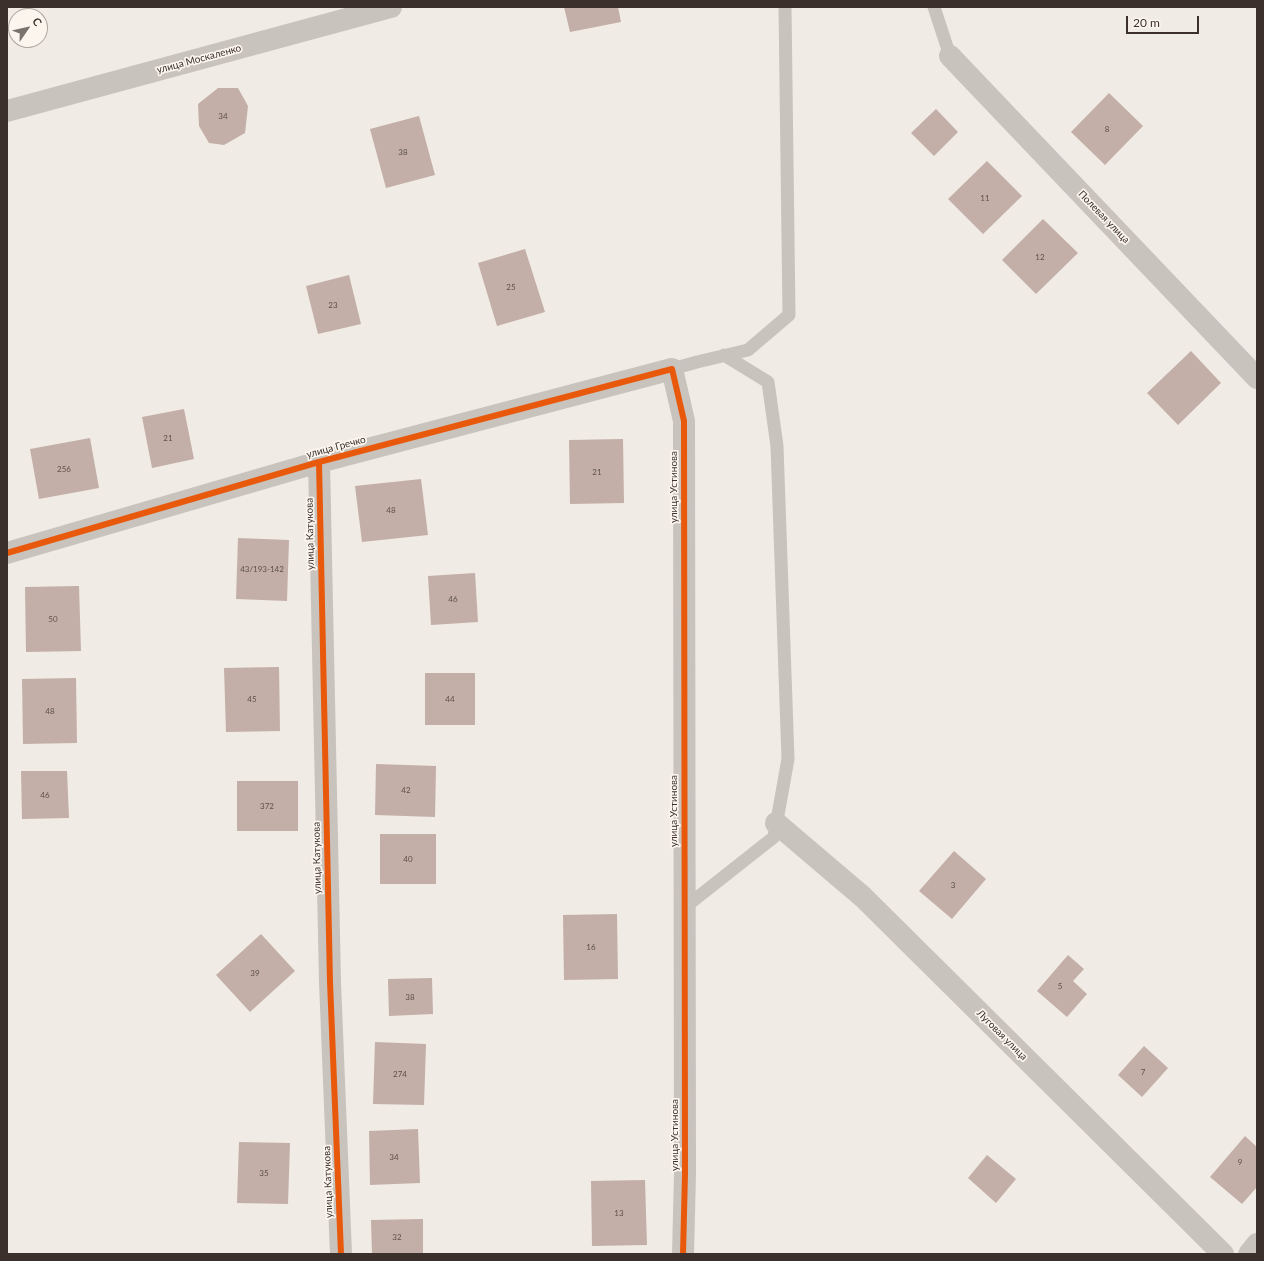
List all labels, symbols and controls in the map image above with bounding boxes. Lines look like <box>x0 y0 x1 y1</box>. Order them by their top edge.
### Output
north arrow <box>8 8 48 48</box>
scale bar <box>1128 8 1201 34</box>
text: С <box>30 15 45 28</box>
text: 20 m <box>1133 15 1160 30</box>
street label: улица Москаленко <box>155 42 243 76</box>
house number: 34 <box>218 111 228 121</box>
house number: 8 <box>1105 124 1109 134</box>
house number: 38 <box>398 147 408 157</box>
street label: Полевая улица <box>1076 188 1132 246</box>
house number: 11 <box>980 193 990 203</box>
house number: 12 <box>1035 252 1045 262</box>
house number: 25 <box>506 282 516 292</box>
house number: 23 <box>328 300 338 310</box>
house number: 21 <box>163 433 173 443</box>
street label: улица Гречко <box>305 433 367 461</box>
street label: улица Устинова <box>668 451 680 523</box>
house number: 256 <box>57 464 71 474</box>
house number: 21 <box>592 467 602 477</box>
street label: улица Катукова <box>303 498 317 570</box>
house number: 48 <box>386 505 396 515</box>
house number: 43/193-142 <box>240 564 284 574</box>
house number: 46 <box>448 594 458 604</box>
house number: 50 <box>48 614 58 624</box>
house number: 45 <box>247 694 257 704</box>
house number: 44 <box>445 694 455 704</box>
house number: 48 <box>45 706 55 716</box>
street label: улица Устинова <box>668 775 680 847</box>
house number: 42 <box>401 785 411 795</box>
house number: 46 <box>40 790 50 800</box>
house number: 372 <box>260 801 274 811</box>
street label: улица Катукова <box>310 822 324 894</box>
house number: 40 <box>403 854 413 864</box>
house number: 3 <box>951 880 955 890</box>
house number: 16 <box>586 942 596 952</box>
house number: 39 <box>250 968 260 978</box>
house number: 5 <box>1058 981 1062 991</box>
house number: 38 <box>405 992 415 1002</box>
street label: Луговая улица <box>974 1007 1030 1063</box>
house number: 7 <box>1141 1067 1145 1077</box>
house number: 274 <box>393 1069 407 1079</box>
street label: улица Устинова <box>669 1099 681 1171</box>
street label: улица Катукова <box>321 1146 335 1218</box>
house number: 34 <box>389 1152 399 1162</box>
house number: 9 <box>1238 1157 1242 1167</box>
house number: 35 <box>259 1168 269 1178</box>
house number: 13 <box>614 1208 624 1218</box>
house number: 32 <box>392 1232 402 1242</box>

